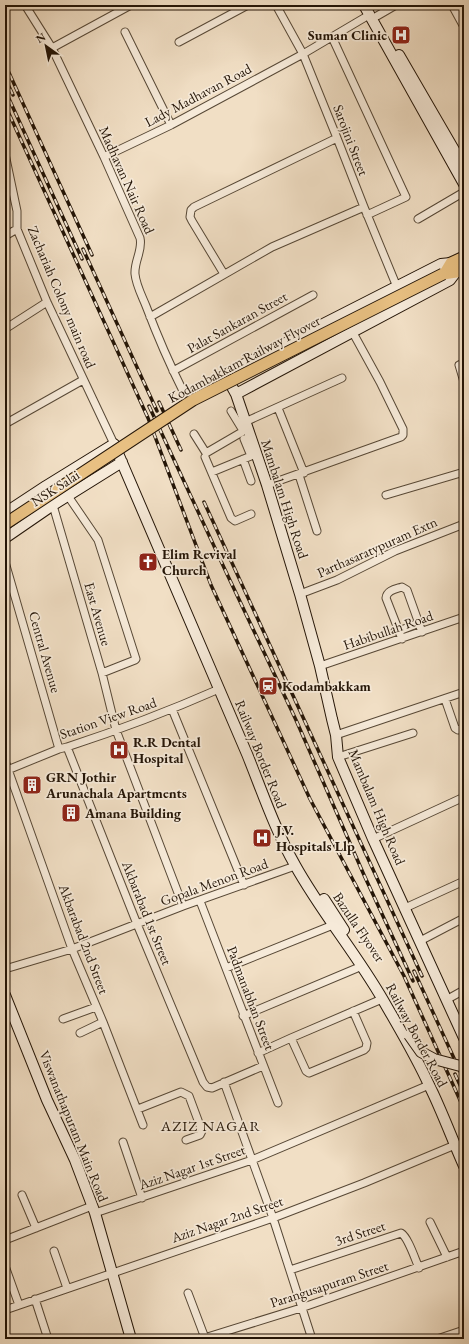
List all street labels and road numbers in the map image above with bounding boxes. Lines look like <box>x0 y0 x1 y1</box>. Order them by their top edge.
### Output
street label: Lady Madhavan Road <box>142 59 255 131</box>
street label: Sarojini Street <box>329 102 373 179</box>
street label: Madhavan Nair Road <box>95 123 159 238</box>
street label: Zachariah Colony main road <box>24 223 101 372</box>
street label: Palat Sankaran Street <box>184 287 291 357</box>
street label: Kodambakkam Railway Flyover <box>165 311 324 407</box>
street label: Mambalam High Road <box>257 437 313 562</box>
street label: NSK Salai <box>27 465 83 510</box>
street label: Parthasaratypuram Extn <box>314 512 440 582</box>
street label: East Avenue <box>80 580 116 648</box>
street label: Habibullah Road <box>341 606 436 654</box>
street label: Central Avenue <box>25 609 65 695</box>
street label: Station View Road <box>57 693 160 743</box>
street label: Railway Border Road <box>231 697 291 812</box>
street label: Mambalam High Road <box>344 746 410 868</box>
street label: Gopala Menon Road <box>158 854 271 910</box>
street label: Akbarabad 1st Street <box>118 857 176 968</box>
street label: Akbarabad 2nd Street <box>54 881 113 997</box>
street label: Bazulla Flyover <box>329 889 389 966</box>
street label: Padmanabhan Street <box>223 943 279 1053</box>
street label: Railway Border Road <box>382 980 452 1091</box>
street label: Viswanathapuram Main Road <box>35 1048 113 1205</box>
street label: Aziz Nagar 1st Street <box>136 1140 248 1194</box>
street label: Aziz Nagar 2nd Street <box>168 1191 286 1247</box>
street label: 3rd Street <box>332 1216 388 1250</box>
street label: Parangusapuram Street <box>268 1256 391 1312</box>

